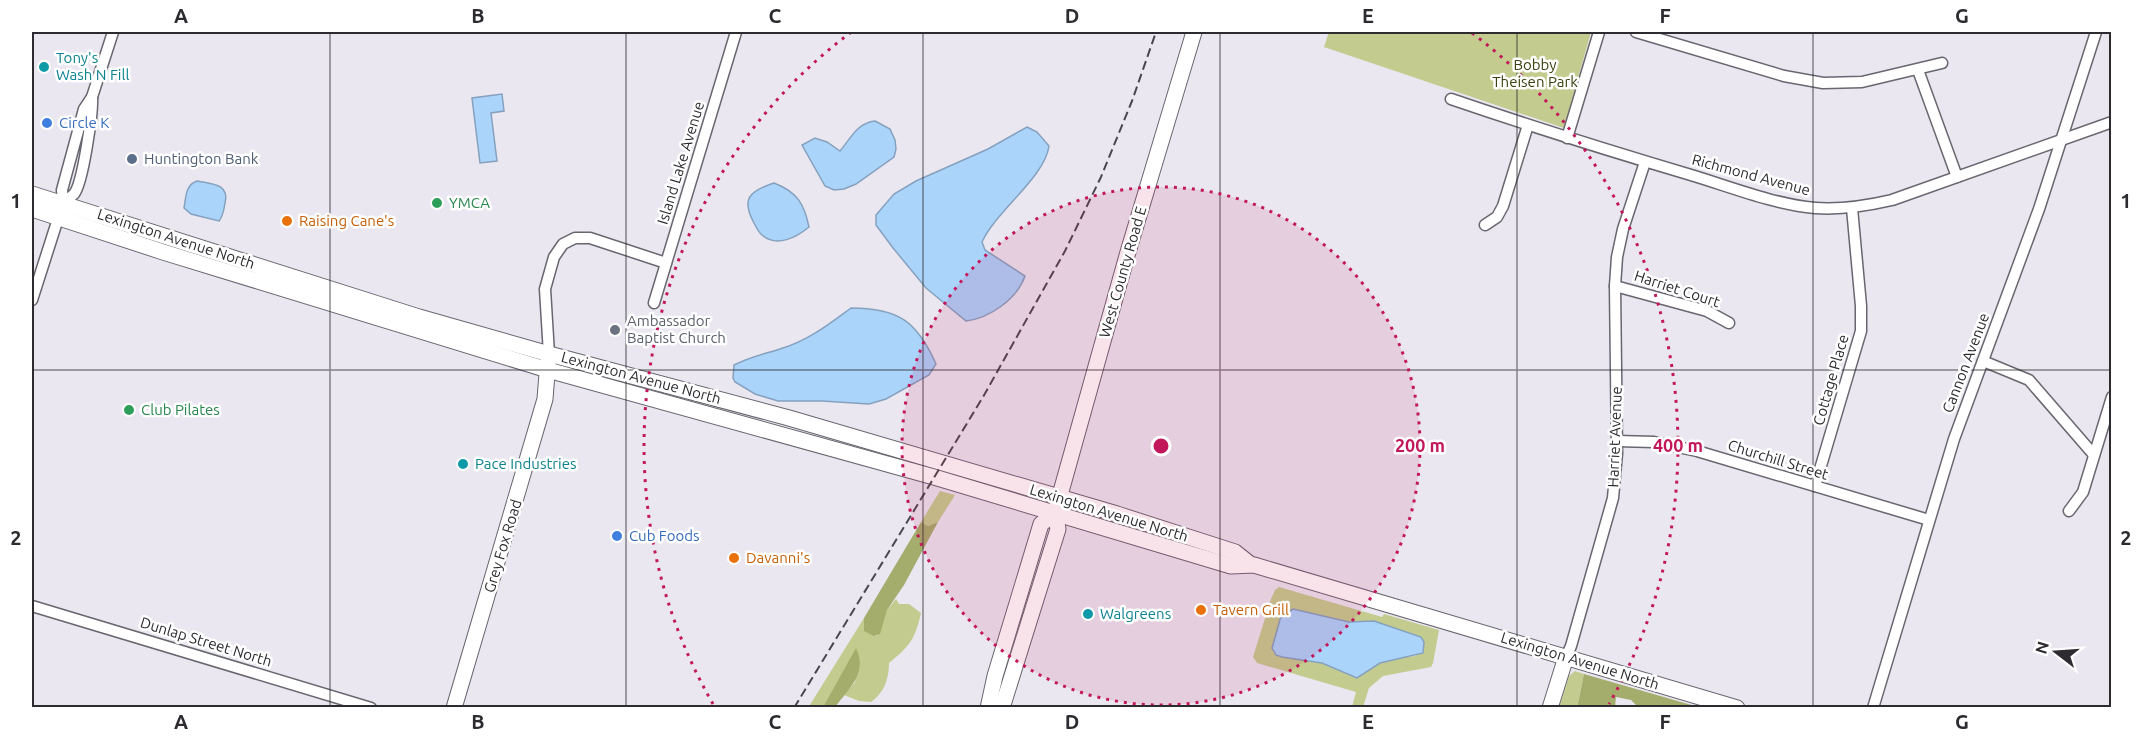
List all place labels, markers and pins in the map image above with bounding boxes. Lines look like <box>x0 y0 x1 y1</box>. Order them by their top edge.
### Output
place label: Tony's Wash N Fill <box>56 49 129 83</box>
marker: Tony's Wash N Fill <box>37 60 51 74</box>
place label: Circle K <box>59 114 109 131</box>
marker: Circle K <box>40 116 54 130</box>
place label: Huntington Bank <box>144 150 259 167</box>
marker: Huntington Bank <box>125 152 139 166</box>
place label: YMCA <box>449 194 490 211</box>
marker: YMCA <box>430 196 444 210</box>
place label: Raising Cane's <box>299 212 394 229</box>
marker: Raising Cane's <box>280 214 294 228</box>
place label: Ambassador Baptist Church <box>627 312 726 346</box>
marker: Ambassador Baptist Church <box>608 323 622 337</box>
place label: Club Pilates <box>141 401 220 418</box>
marker: Club Pilates <box>122 403 136 417</box>
centre of rings <box>1151 436 1171 456</box>
place label: Pace Industries <box>475 455 576 472</box>
marker: Pace Industries <box>456 457 470 471</box>
place label: Cub Foods <box>629 527 700 544</box>
marker: Cub Foods <box>610 529 624 543</box>
place label: Davanni's <box>746 549 810 566</box>
marker: Davanni's <box>727 551 741 565</box>
place label: Tavern Grill <box>1213 601 1289 618</box>
marker: Tavern Grill <box>1194 603 1208 617</box>
place label: Walgreens <box>1100 605 1171 622</box>
marker: Walgreens <box>1081 607 1095 621</box>

